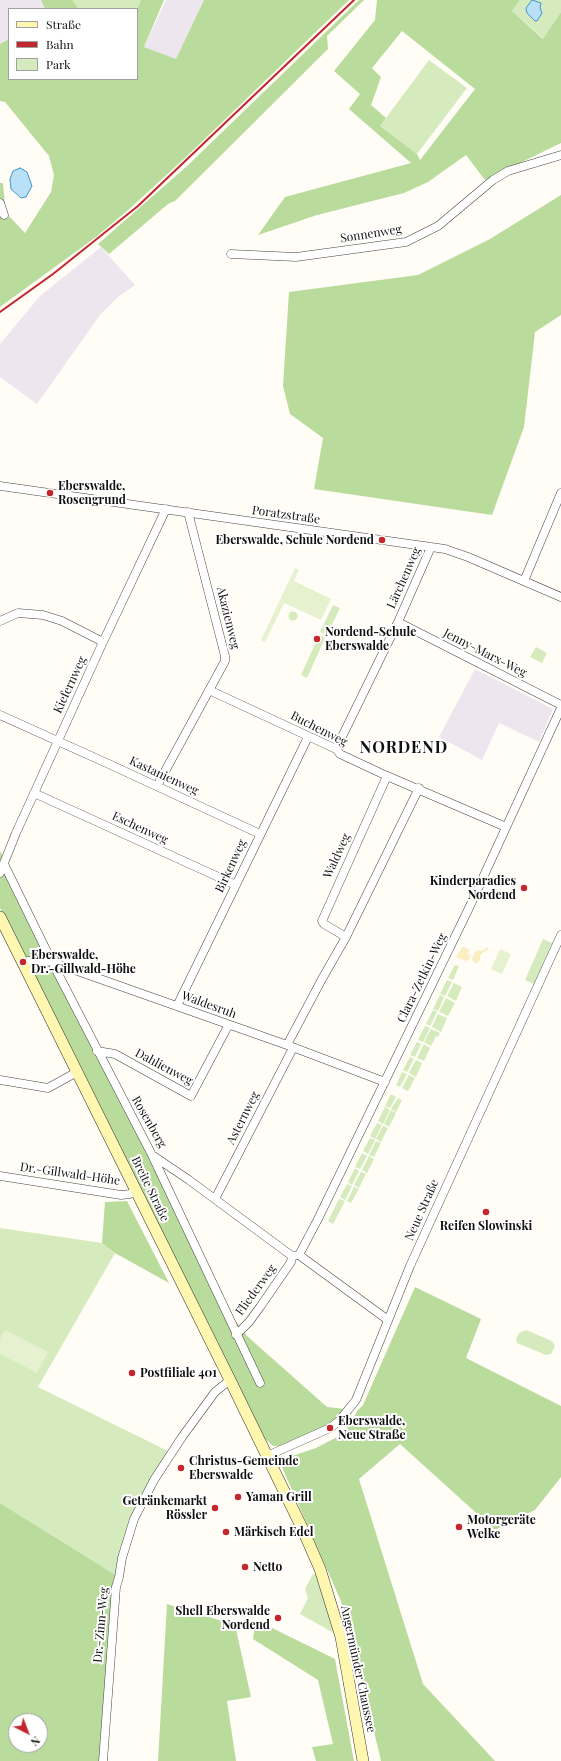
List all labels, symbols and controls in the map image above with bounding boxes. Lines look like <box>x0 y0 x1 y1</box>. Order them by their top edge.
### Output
legend <box>8 8 138 80</box>
text: Straße <box>46 16 81 32</box>
text: Bahn <box>46 36 74 52</box>
text: Park <box>46 56 71 72</box>
street label: Sonnenweg <box>339 222 403 246</box>
place label: Eberswalde, Rosengrund <box>58 479 126 507</box>
marker: Eberswalde, Rosengrund <box>45 488 55 498</box>
street label: Poratzstraße <box>251 503 321 527</box>
place label: Eberswalde, Schule Nordend <box>216 533 374 547</box>
marker: Eberswalde, Schule Nordend <box>377 535 387 545</box>
street label: Lärchenweg <box>384 545 424 611</box>
street label: Akazienweg <box>213 585 243 651</box>
place label: Nordend-Schule Eberswalde <box>325 625 416 653</box>
street label: Jenny-Marx-Weg <box>441 626 529 680</box>
marker: Nordend-Schule Eberswalde <box>312 634 322 644</box>
street label: Kiefernweg <box>51 654 89 716</box>
street label: Buchenweg <box>288 709 350 749</box>
district label: NORDEND <box>360 738 448 758</box>
street label: Kastanienweg <box>127 754 201 798</box>
street label: Eschenweg <box>110 809 170 847</box>
street label: Waldweg <box>320 831 354 881</box>
street label: Birkenweg <box>212 837 250 895</box>
place label: Kinderparadies Nordend <box>430 874 516 902</box>
marker: Kinderparadies Nordend <box>519 883 529 893</box>
street label: Clara-Zetkin-Weg <box>394 931 450 1025</box>
place label: Eberswalde, Dr.-Gillwald-Höhe <box>31 948 136 976</box>
marker: Eberswalde, Dr.-Gillwald-Höhe <box>18 957 28 967</box>
street label: Waldesruh <box>180 988 238 1022</box>
street label: Dahlienweg <box>133 1046 195 1088</box>
street label: Asternweg <box>224 1089 262 1147</box>
street label: Rosenberg <box>128 1094 170 1150</box>
street label: Breite Straße <box>128 1154 172 1224</box>
street label: Dr.-Gillwald-Höhe <box>19 1160 121 1188</box>
street label: Neue Straße <box>402 1177 442 1243</box>
marker: Reifen Slowinski <box>481 1207 491 1217</box>
place label: Reifen Slowinski <box>440 1219 532 1233</box>
street label: Fliederweg <box>233 1262 279 1318</box>
place label: Postfiliale 401 <box>140 1366 217 1380</box>
marker: Postfiliale 401 <box>127 1368 137 1378</box>
place label: Eberswalde, Neue Straße <box>338 1414 406 1442</box>
marker: Eberswalde, Neue Straße <box>325 1423 335 1433</box>
place label: Christus-Gemeinde Eberswalde <box>189 1454 299 1482</box>
marker: Christus-Gemeinde Eberswalde <box>176 1463 186 1473</box>
place label: Yaman Grill <box>246 1490 312 1504</box>
marker: Yaman Grill <box>233 1492 243 1502</box>
place label: Getränkemarkt Rössler <box>122 1494 207 1522</box>
marker: Getränkemarkt Rössler <box>210 1503 220 1513</box>
place label: Motorgeräte Welke <box>467 1513 536 1541</box>
marker: Motorgeräte Welke <box>454 1522 464 1532</box>
place label: Märkisch Edel <box>234 1525 313 1539</box>
marker: Märkisch Edel <box>221 1527 231 1537</box>
place label: Netto <box>253 1560 282 1574</box>
marker: Netto <box>240 1562 250 1572</box>
street label: Dr.-Zinn-Weg <box>91 1587 111 1663</box>
place label: Shell Eberswalde Nordend <box>175 1604 270 1632</box>
street label: Angermünder Chaussee <box>337 1604 379 1734</box>
marker: Shell Eberswalde Nordend <box>273 1613 283 1623</box>
north arrow <box>8 1713 48 1753</box>
text: N <box>28 1733 44 1750</box>

